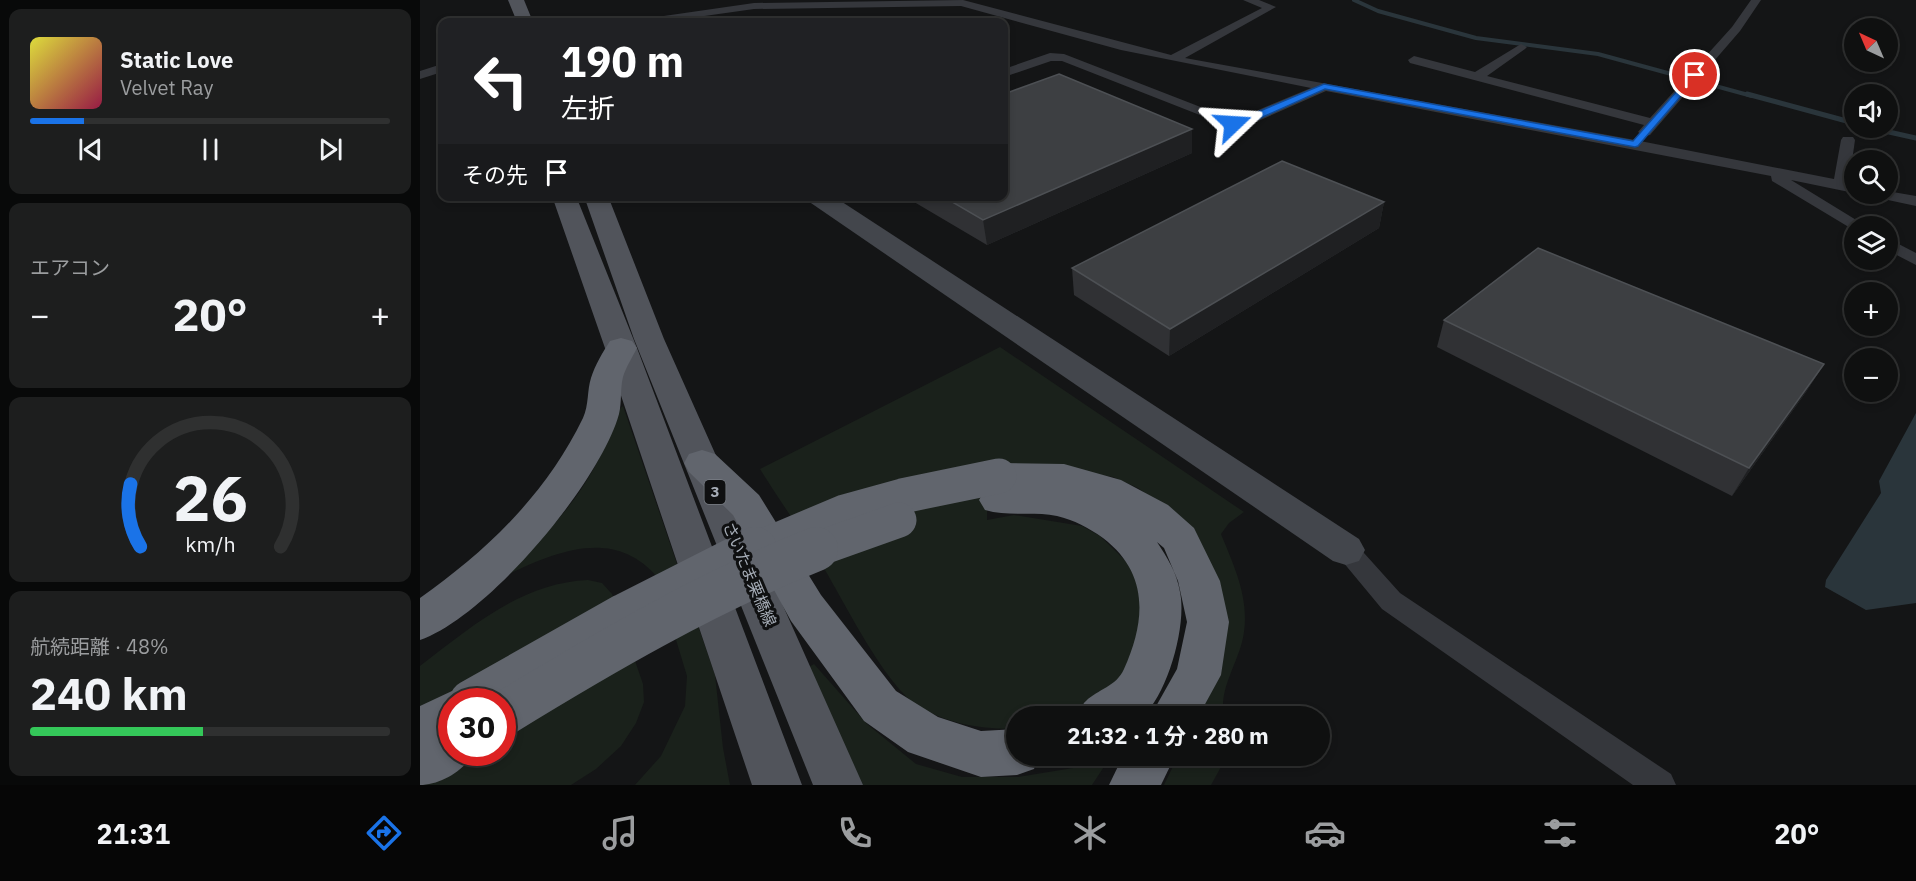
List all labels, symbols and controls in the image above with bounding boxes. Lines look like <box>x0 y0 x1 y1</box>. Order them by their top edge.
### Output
north arrow <box>1844 18 1898 72</box>
map controls <box>1844 18 1898 402</box>
text: 190 m <box>561 34 684 89</box>
icon: left <box>462 42 540 120</box>
text: Static Love <box>120 45 233 74</box>
pin <box>1669 49 1720 100</box>
icon: arrive <box>1678 58 1711 91</box>
text: Velvet Ray <box>120 74 213 101</box>
button: sound <box>1844 84 1898 138</box>
text: 左折 <box>561 90 615 125</box>
position arrow <box>1201 92 1265 156</box>
icon: previous <box>74 133 107 166</box>
icon: pause <box>194 133 227 166</box>
icon: next <box>314 133 347 166</box>
button: search <box>1844 150 1898 204</box>
icon: arrive <box>540 156 573 189</box>
text: その先 <box>462 160 528 189</box>
button: layers <box>1844 216 1898 270</box>
text: エアコン <box>30 254 110 281</box>
button: + <box>1844 282 1898 336</box>
text: 20° <box>172 285 248 343</box>
text: − <box>30 293 50 336</box>
text: + <box>370 293 390 336</box>
button: − <box>1844 348 1898 402</box>
text: 26 <box>173 457 247 538</box>
road number: 3 <box>704 480 726 504</box>
street label: さいたま栗橋線 <box>719 519 781 629</box>
text: km/h <box>185 530 235 558</box>
text: 航続距離 · 48% <box>30 633 169 660</box>
text: 240 km <box>30 664 188 722</box>
speed limit sign: 30 <box>438 688 516 766</box>
text: 21:32 · 1 分 · 280 m <box>1067 721 1269 750</box>
icon: directions <box>363 812 405 854</box>
icon: music <box>599 812 641 854</box>
icon: phone <box>834 812 876 854</box>
icon: climate <box>1069 812 1111 854</box>
icon: car <box>1304 812 1346 854</box>
icon: filters <box>1539 812 1581 854</box>
text: 21:31 <box>97 816 170 851</box>
text: 20° <box>1774 816 1819 851</box>

